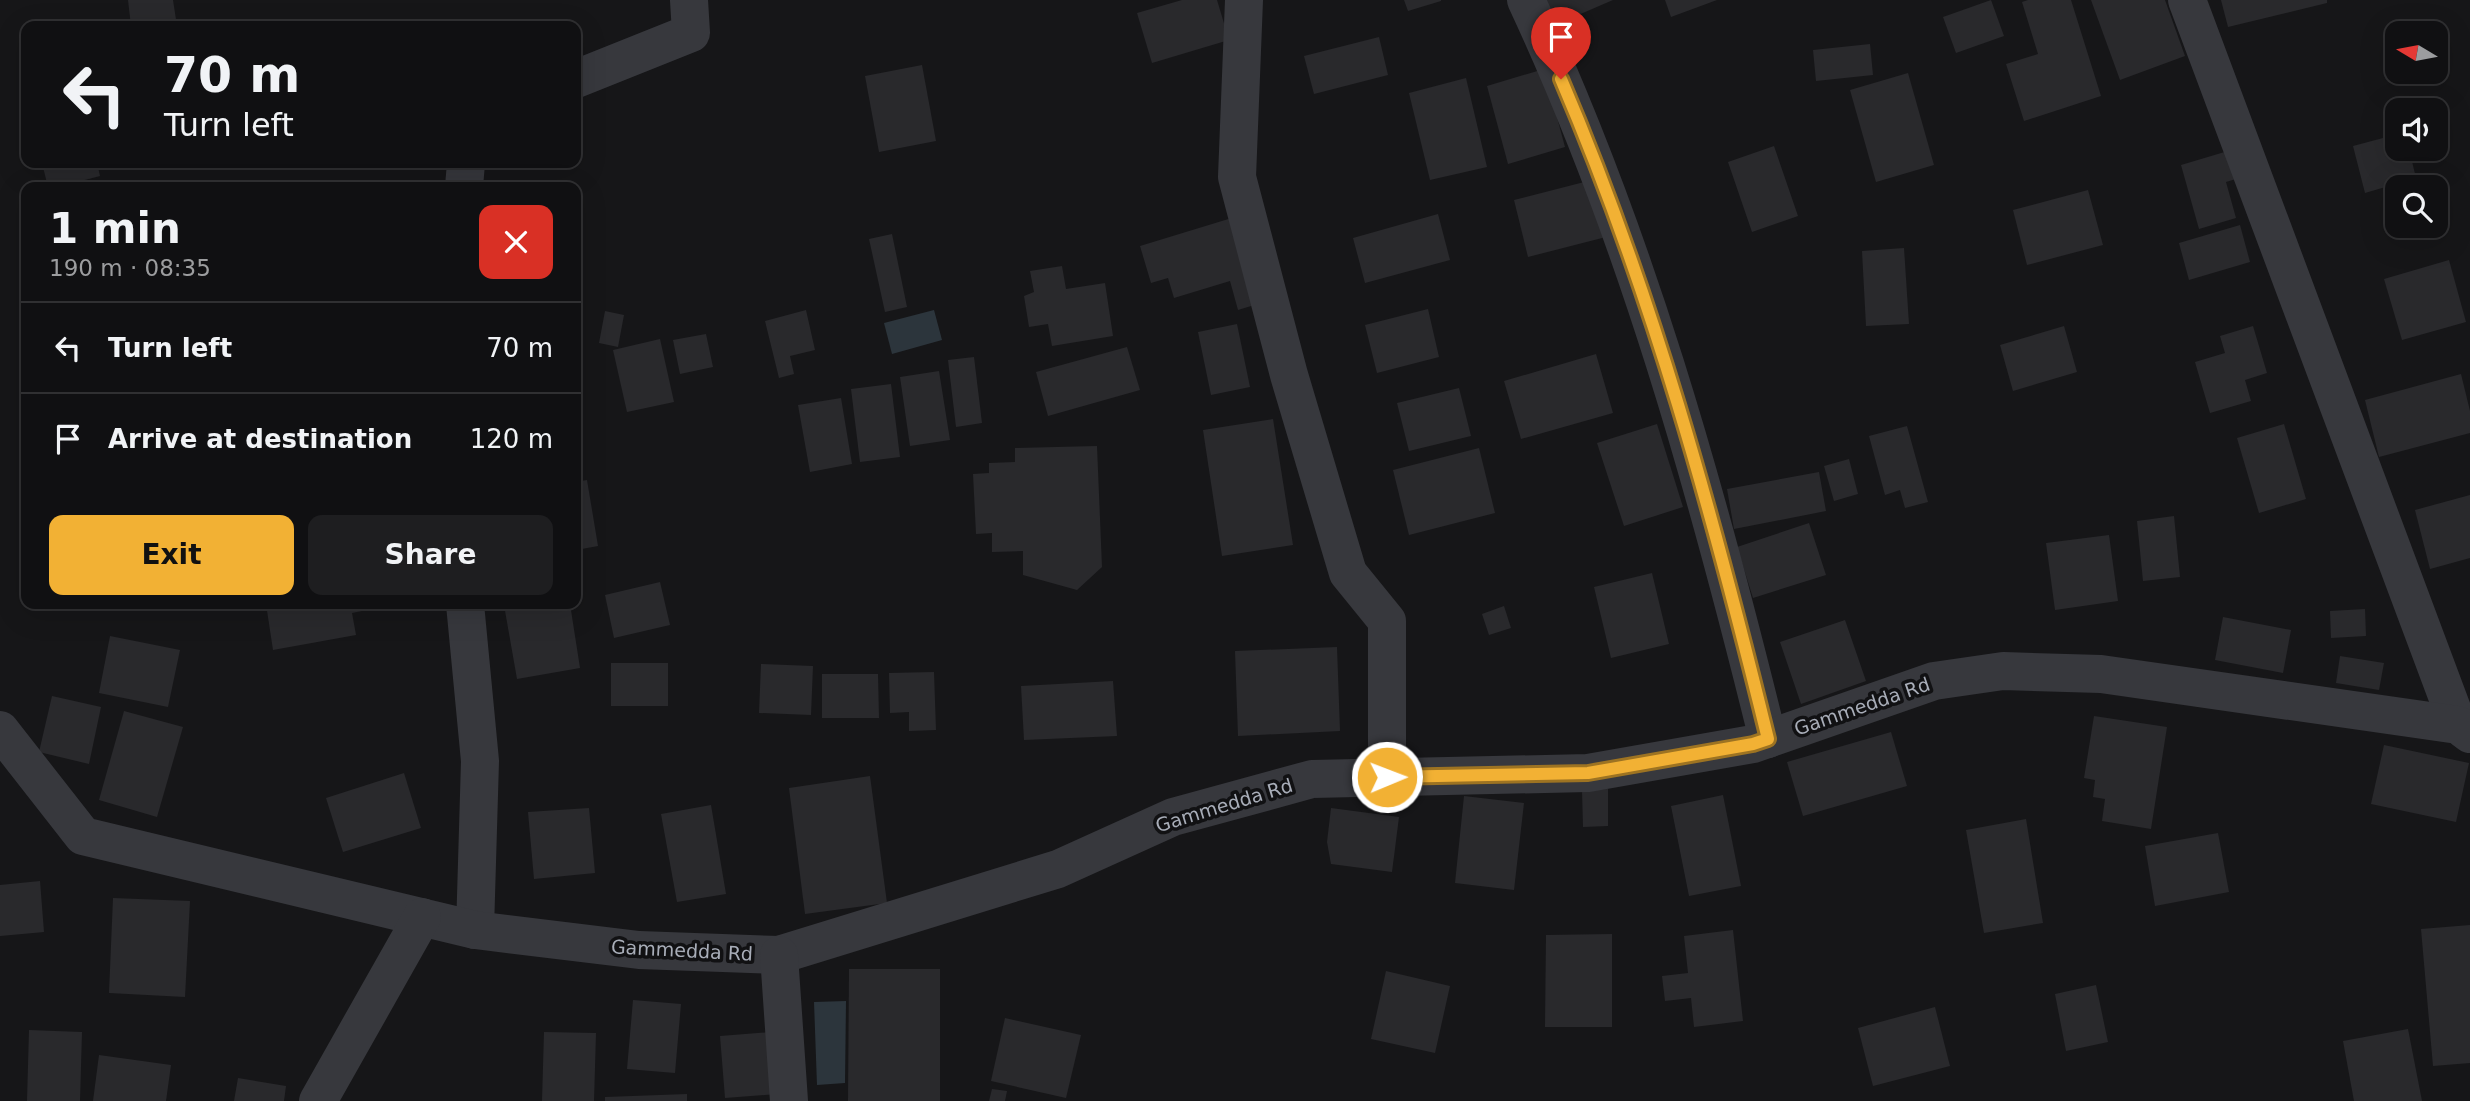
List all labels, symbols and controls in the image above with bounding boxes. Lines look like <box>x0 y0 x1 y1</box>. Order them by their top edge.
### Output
pin <box>1531 7 1591 79</box>
icon: arrive <box>1542 18 1580 56</box>
north arrow <box>2385 21 2448 84</box>
map controls <box>2385 21 2448 238</box>
text: 70 m <box>164 47 300 104</box>
icon: left <box>49 49 140 140</box>
button: sound <box>2385 98 2448 161</box>
text: Turn left <box>164 106 294 144</box>
button: search <box>2385 175 2448 238</box>
text: 1 min <box>49 204 181 253</box>
button: close <box>479 205 553 279</box>
text: 190 m · 08:35 <box>49 255 211 281</box>
icon: left <box>49 329 87 367</box>
text: Turn left <box>108 333 232 363</box>
text: 70 m <box>486 333 553 363</box>
icon: arrive <box>49 420 87 458</box>
text: Arrive at destination <box>108 424 412 454</box>
text: 120 m <box>470 424 553 454</box>
button: Exit <box>49 515 294 595</box>
button: Share <box>308 515 553 595</box>
street label: Gammedda Rd <box>1791 672 1933 740</box>
position arrow <box>1350 740 1424 814</box>
street label: Gammedda Rd <box>1153 774 1295 836</box>
street label: Gammedda Rd <box>610 935 754 965</box>

